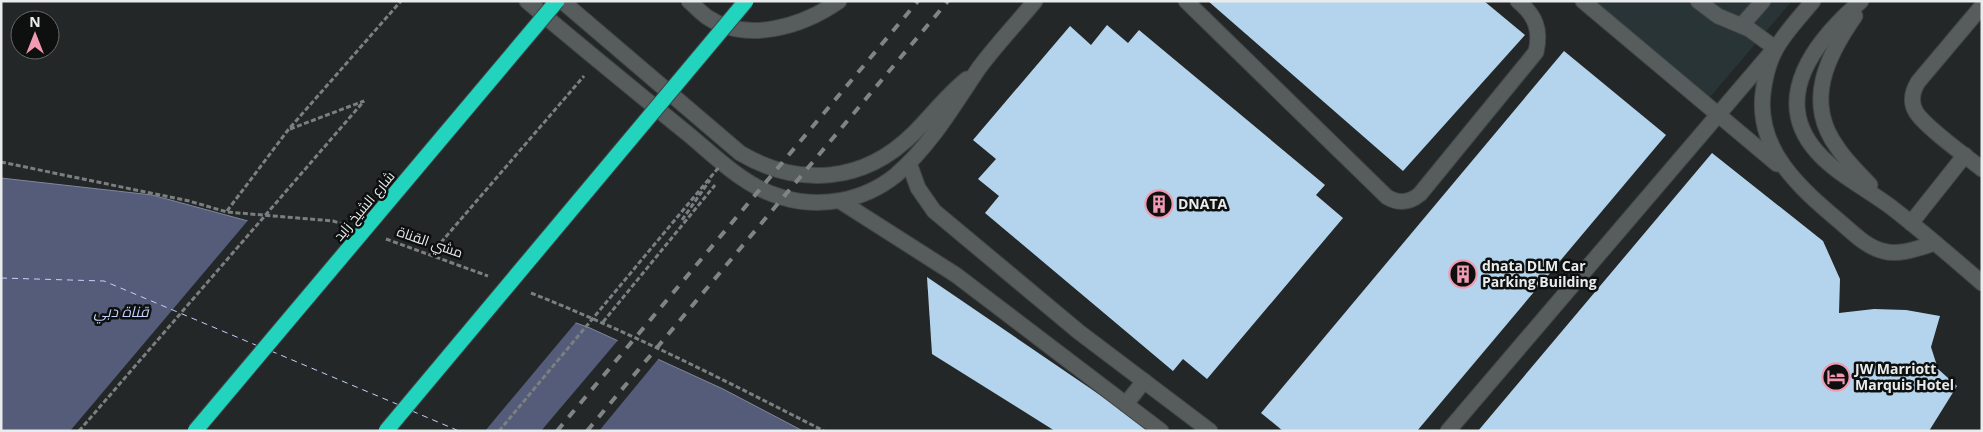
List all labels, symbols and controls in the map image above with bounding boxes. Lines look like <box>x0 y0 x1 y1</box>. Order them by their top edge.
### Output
north arrow <box>10 10 60 60</box>
text: N <box>29 12 41 31</box>
street label: شارع الشيخ زايد <box>329 167 398 245</box>
building icon: DNATA <box>1144 189 1174 219</box>
place label: DNATA <box>1178 194 1228 213</box>
street label: مشي القناة <box>394 221 466 264</box>
place label: dnata DLM Car Parking Building <box>1482 256 1597 291</box>
building icon: dnata DLM Car Parking Building <box>1448 259 1478 289</box>
water label: قناة دبي <box>93 301 149 324</box>
place label: JW Marriott Marquis Hotel <box>1853 359 1954 394</box>
hotel icon: JW Marriott Marquis Hotel <box>1821 362 1851 392</box>

